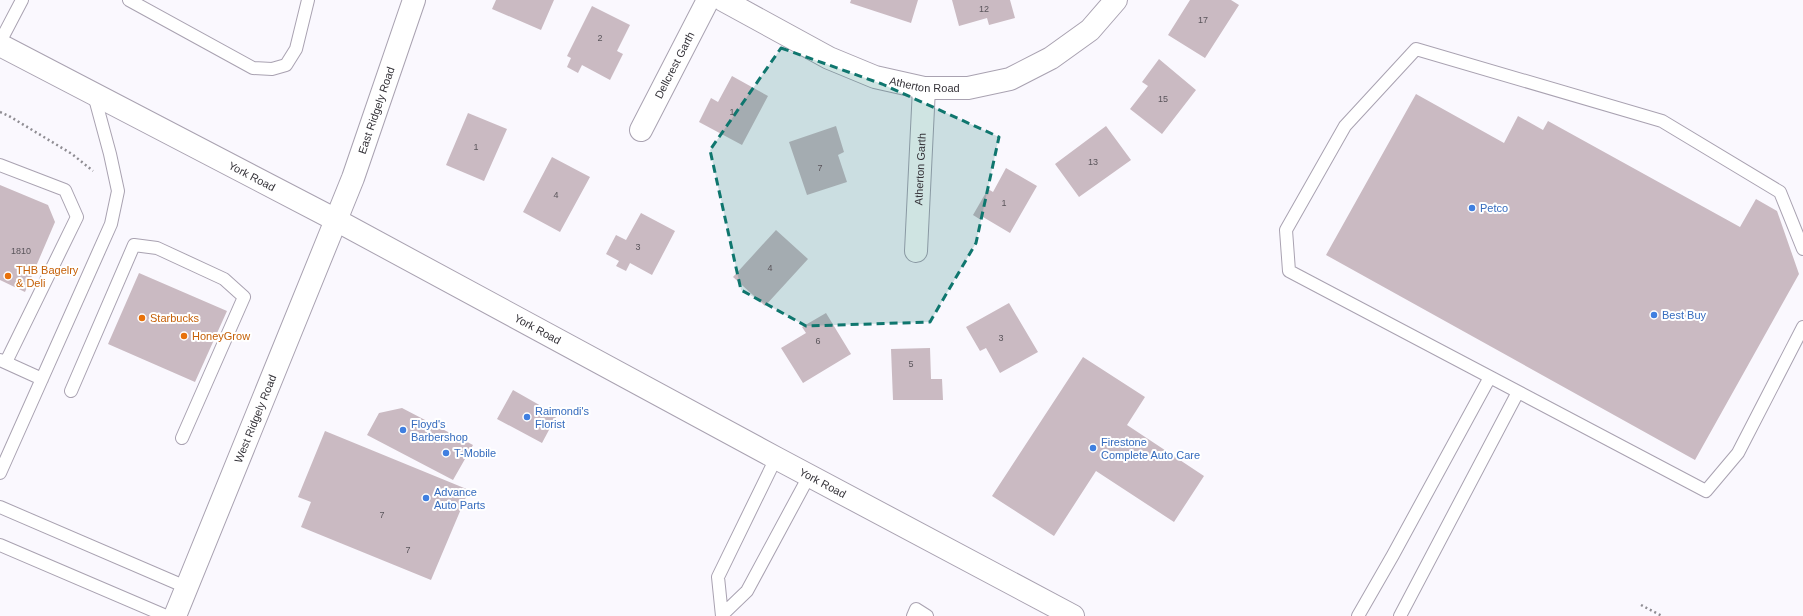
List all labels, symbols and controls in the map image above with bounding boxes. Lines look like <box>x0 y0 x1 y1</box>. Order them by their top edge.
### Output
house number: 12 <box>979 4 989 14</box>
house number: 17 <box>1198 15 1208 25</box>
street label: Dellcrest Garth <box>652 30 697 101</box>
house number: 2 <box>597 33 603 43</box>
street label: East Ridgely Road <box>356 65 397 155</box>
street label: Atherton Road <box>888 74 960 94</box>
house number: 15 <box>1158 94 1168 104</box>
house number: 1 <box>729 107 735 117</box>
street label: Atherton Garth <box>912 133 928 205</box>
house number: 1 <box>473 142 479 152</box>
house number: 13 <box>1088 157 1098 167</box>
street label: York Road <box>226 159 277 193</box>
house number: 7 <box>817 163 823 173</box>
house number: 4 <box>553 190 559 200</box>
house number: 1 <box>1001 198 1007 208</box>
place label: Petco <box>1480 202 1508 214</box>
marker: Petco <box>1467 203 1477 213</box>
house number: 3 <box>635 242 641 252</box>
house number: 1810 <box>11 246 31 256</box>
house number: 4 <box>767 263 773 273</box>
place label: THB Bagelry & Deli <box>16 264 79 289</box>
marker: THB Bagelry & Deli <box>3 271 13 281</box>
place label: Best Buy <box>1662 309 1707 321</box>
marker: Best Buy <box>1649 310 1659 320</box>
place label: Starbucks <box>150 312 199 324</box>
street label: York Road <box>512 312 563 346</box>
marker: Starbucks <box>137 313 147 323</box>
place label: HoneyGrow <box>192 330 250 342</box>
marker: HoneyGrow <box>179 331 189 341</box>
house number: 3 <box>998 333 1004 343</box>
house number: 6 <box>815 336 821 346</box>
house number: 5 <box>908 359 914 369</box>
street label: West Ridgely Road <box>232 373 278 465</box>
place label: Raimondi's Florist <box>535 405 590 430</box>
marker: Raimondi's Florist <box>522 412 532 422</box>
place label: Floyd's Barbershop <box>411 418 468 443</box>
marker: Floyd's Barbershop <box>398 425 408 435</box>
place label: Firestone Complete Auto Care <box>1101 436 1200 461</box>
marker: Firestone Complete Auto Care <box>1088 443 1098 453</box>
place label: T-Mobile <box>454 447 496 459</box>
marker: T-Mobile <box>441 448 451 458</box>
street label: York Road <box>797 466 848 500</box>
place label: Advance Auto Parts <box>434 486 486 511</box>
marker: Advance Auto Parts <box>421 493 431 503</box>
house number: 7 <box>379 510 385 520</box>
house number: 7 <box>405 545 411 555</box>

